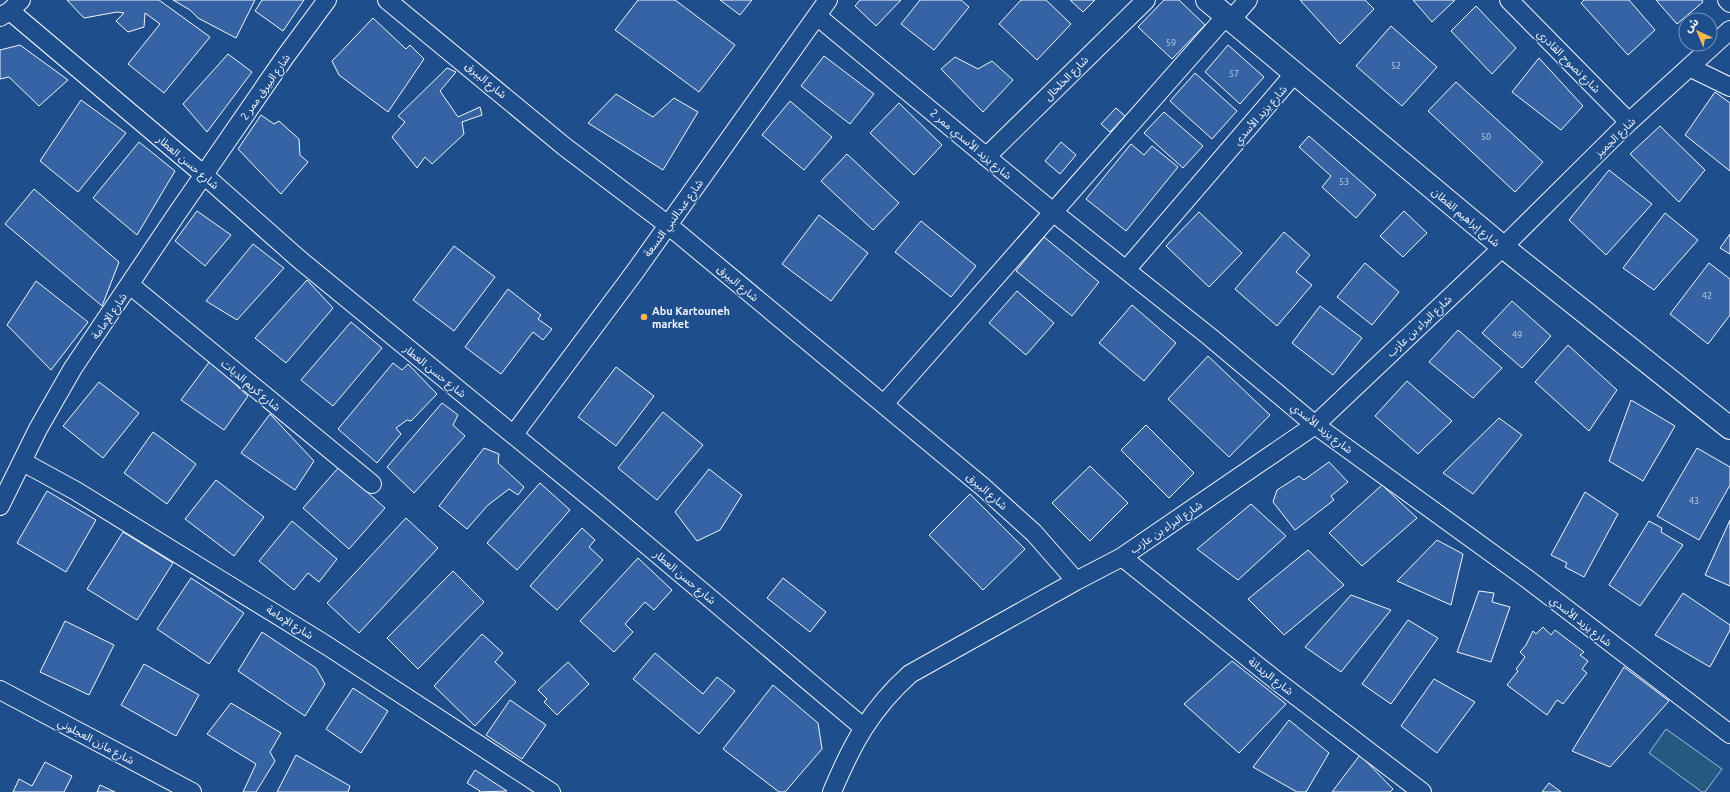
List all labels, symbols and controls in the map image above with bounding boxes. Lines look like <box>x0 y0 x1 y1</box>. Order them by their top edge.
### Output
north arrow <box>1678 12 1718 52</box>
text: ش <box>1681 15 1701 35</box>
street label: شارع نصوح القادري <box>1533 27 1603 98</box>
house number: 59 <box>1166 38 1176 48</box>
street label: شارع البيرق ممر 2 <box>238 51 294 123</box>
street label: شارع الخلخال <box>1041 53 1092 104</box>
street label: شارع البيرق <box>462 59 509 102</box>
house number: 52 <box>1391 61 1401 71</box>
house number: 57 <box>1229 69 1239 79</box>
street label: شارع يزيد الأسدي <box>1231 83 1292 149</box>
street label: شارع يزيد الأسدي ممر 2 <box>926 106 1014 185</box>
street label: شارع الجميز <box>1592 115 1639 161</box>
street label: شارع حسن العطار <box>153 132 221 193</box>
house number: 50 <box>1481 132 1491 142</box>
street label: شارع عبدالنبي التسعة <box>641 177 708 261</box>
house number: 53 <box>1339 177 1349 187</box>
street label: شارع إبراهيم القطان <box>1428 185 1503 251</box>
street label: شارع البيرق <box>714 262 761 305</box>
street label: شارع الإمامة <box>89 291 131 342</box>
house number: 42 <box>1702 291 1712 301</box>
street label: شارع البراء بن عازب <box>1384 293 1455 361</box>
place label: Abu Kartouneh market <box>652 305 730 330</box>
marker: Abu Kartouneh market <box>639 312 649 322</box>
house number: 49 <box>1512 330 1522 340</box>
street label: شارع حسن العطار <box>399 342 469 402</box>
street label: شارع كريم الديات <box>217 357 283 416</box>
street label: شارع يزيد الأسدي <box>1287 400 1355 459</box>
street label: شارع البيرق <box>963 470 1010 514</box>
house number: 43 <box>1689 496 1699 506</box>
street label: شارع البراء بن عازب <box>1128 498 1206 557</box>
street label: شارع حسن العطار <box>650 547 718 608</box>
street label: شارع يزيد الأسدي <box>1546 593 1614 652</box>
street label: شارع الإمامة <box>263 603 316 643</box>
street label: شارع الريدانة <box>1245 655 1296 699</box>
street label: شارع مازن العجلوني <box>54 716 137 770</box>

